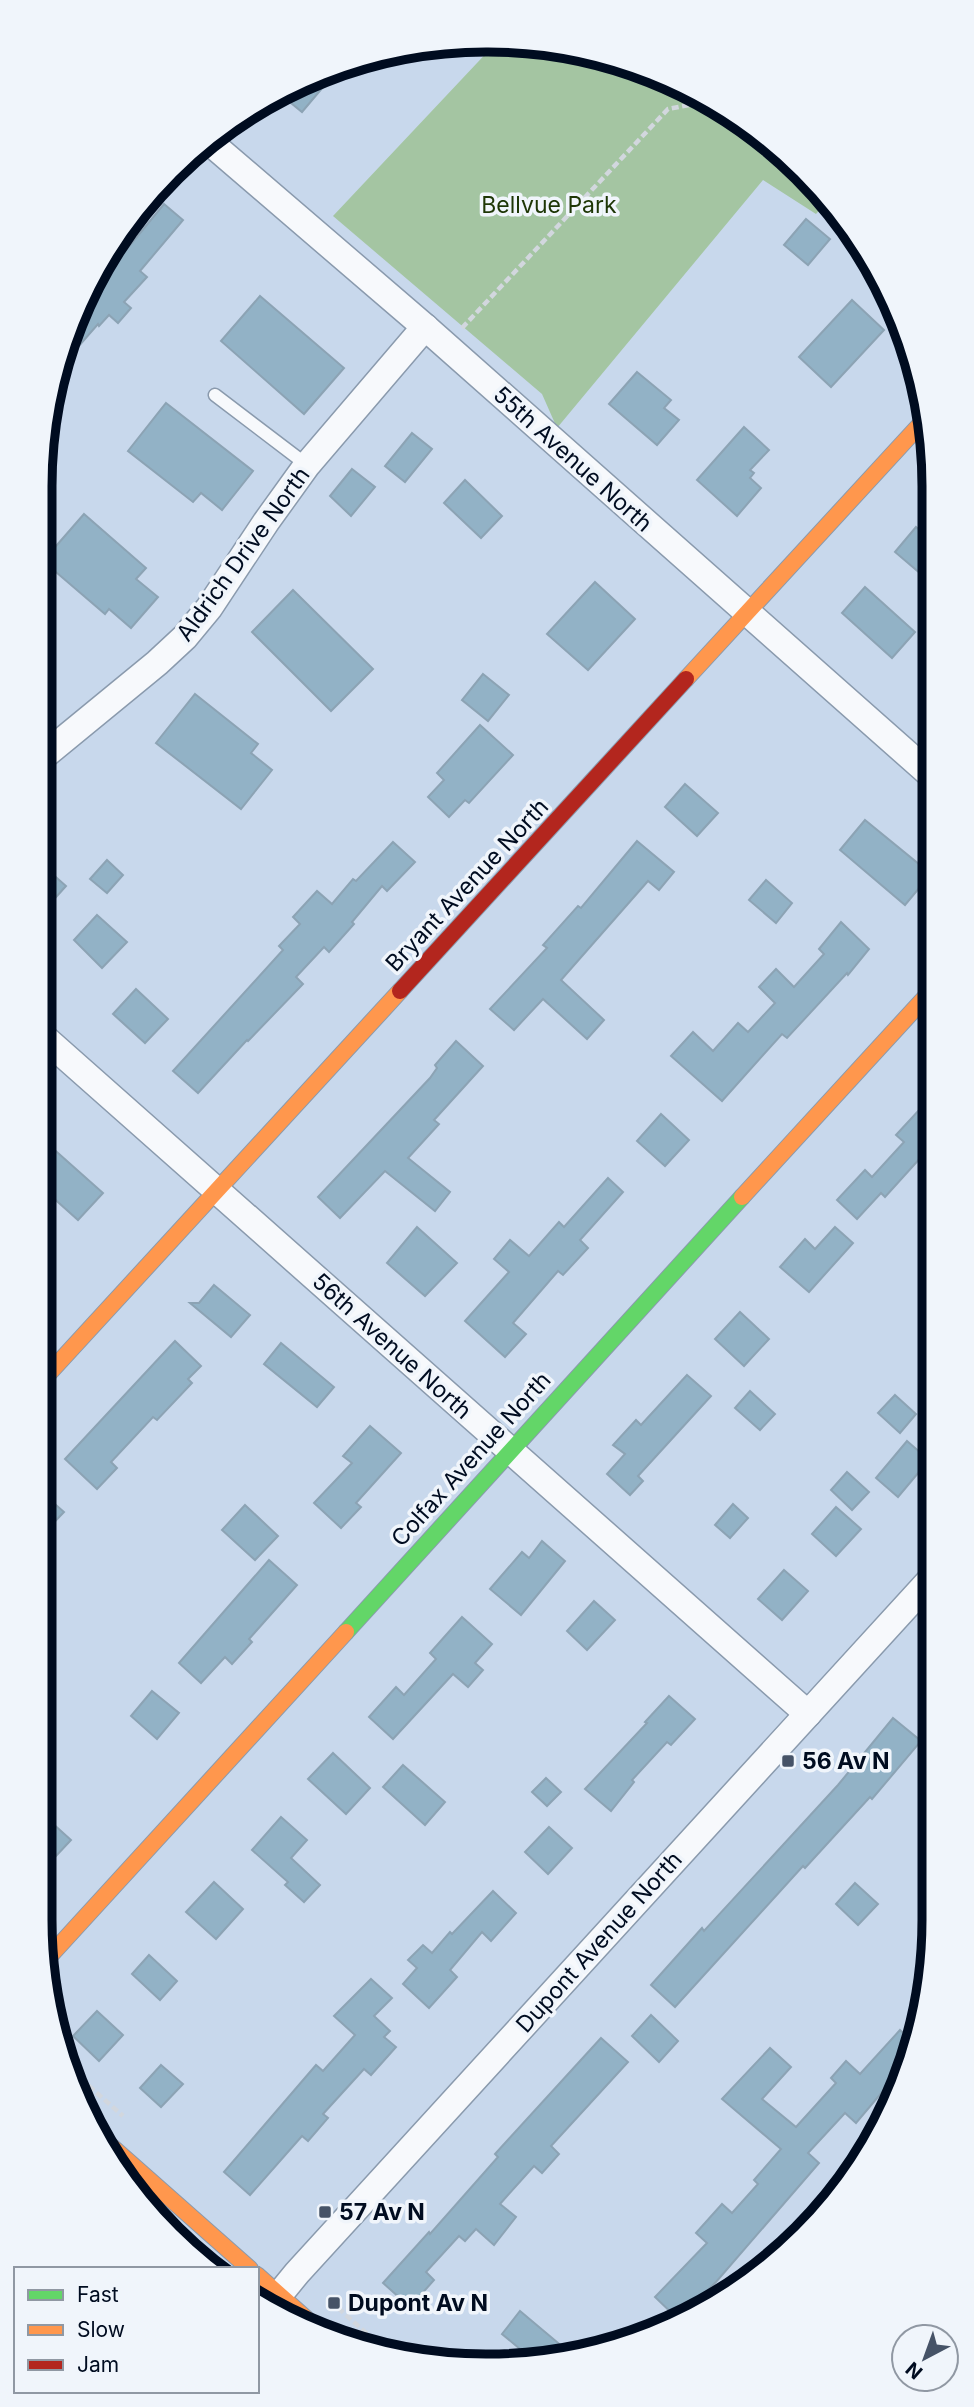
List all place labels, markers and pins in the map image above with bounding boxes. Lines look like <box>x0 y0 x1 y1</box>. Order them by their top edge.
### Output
place label: 56 Av N <box>802 1747 889 1775</box>
marker: 56 Av N <box>780 1753 796 1769</box>
place label: 57 Av N <box>339 2198 425 2226</box>
marker: 57 Av N <box>317 2204 333 2220</box>
place label: Dupont Av N <box>348 2289 488 2317</box>
marker: Dupont Av N <box>326 2295 342 2311</box>

